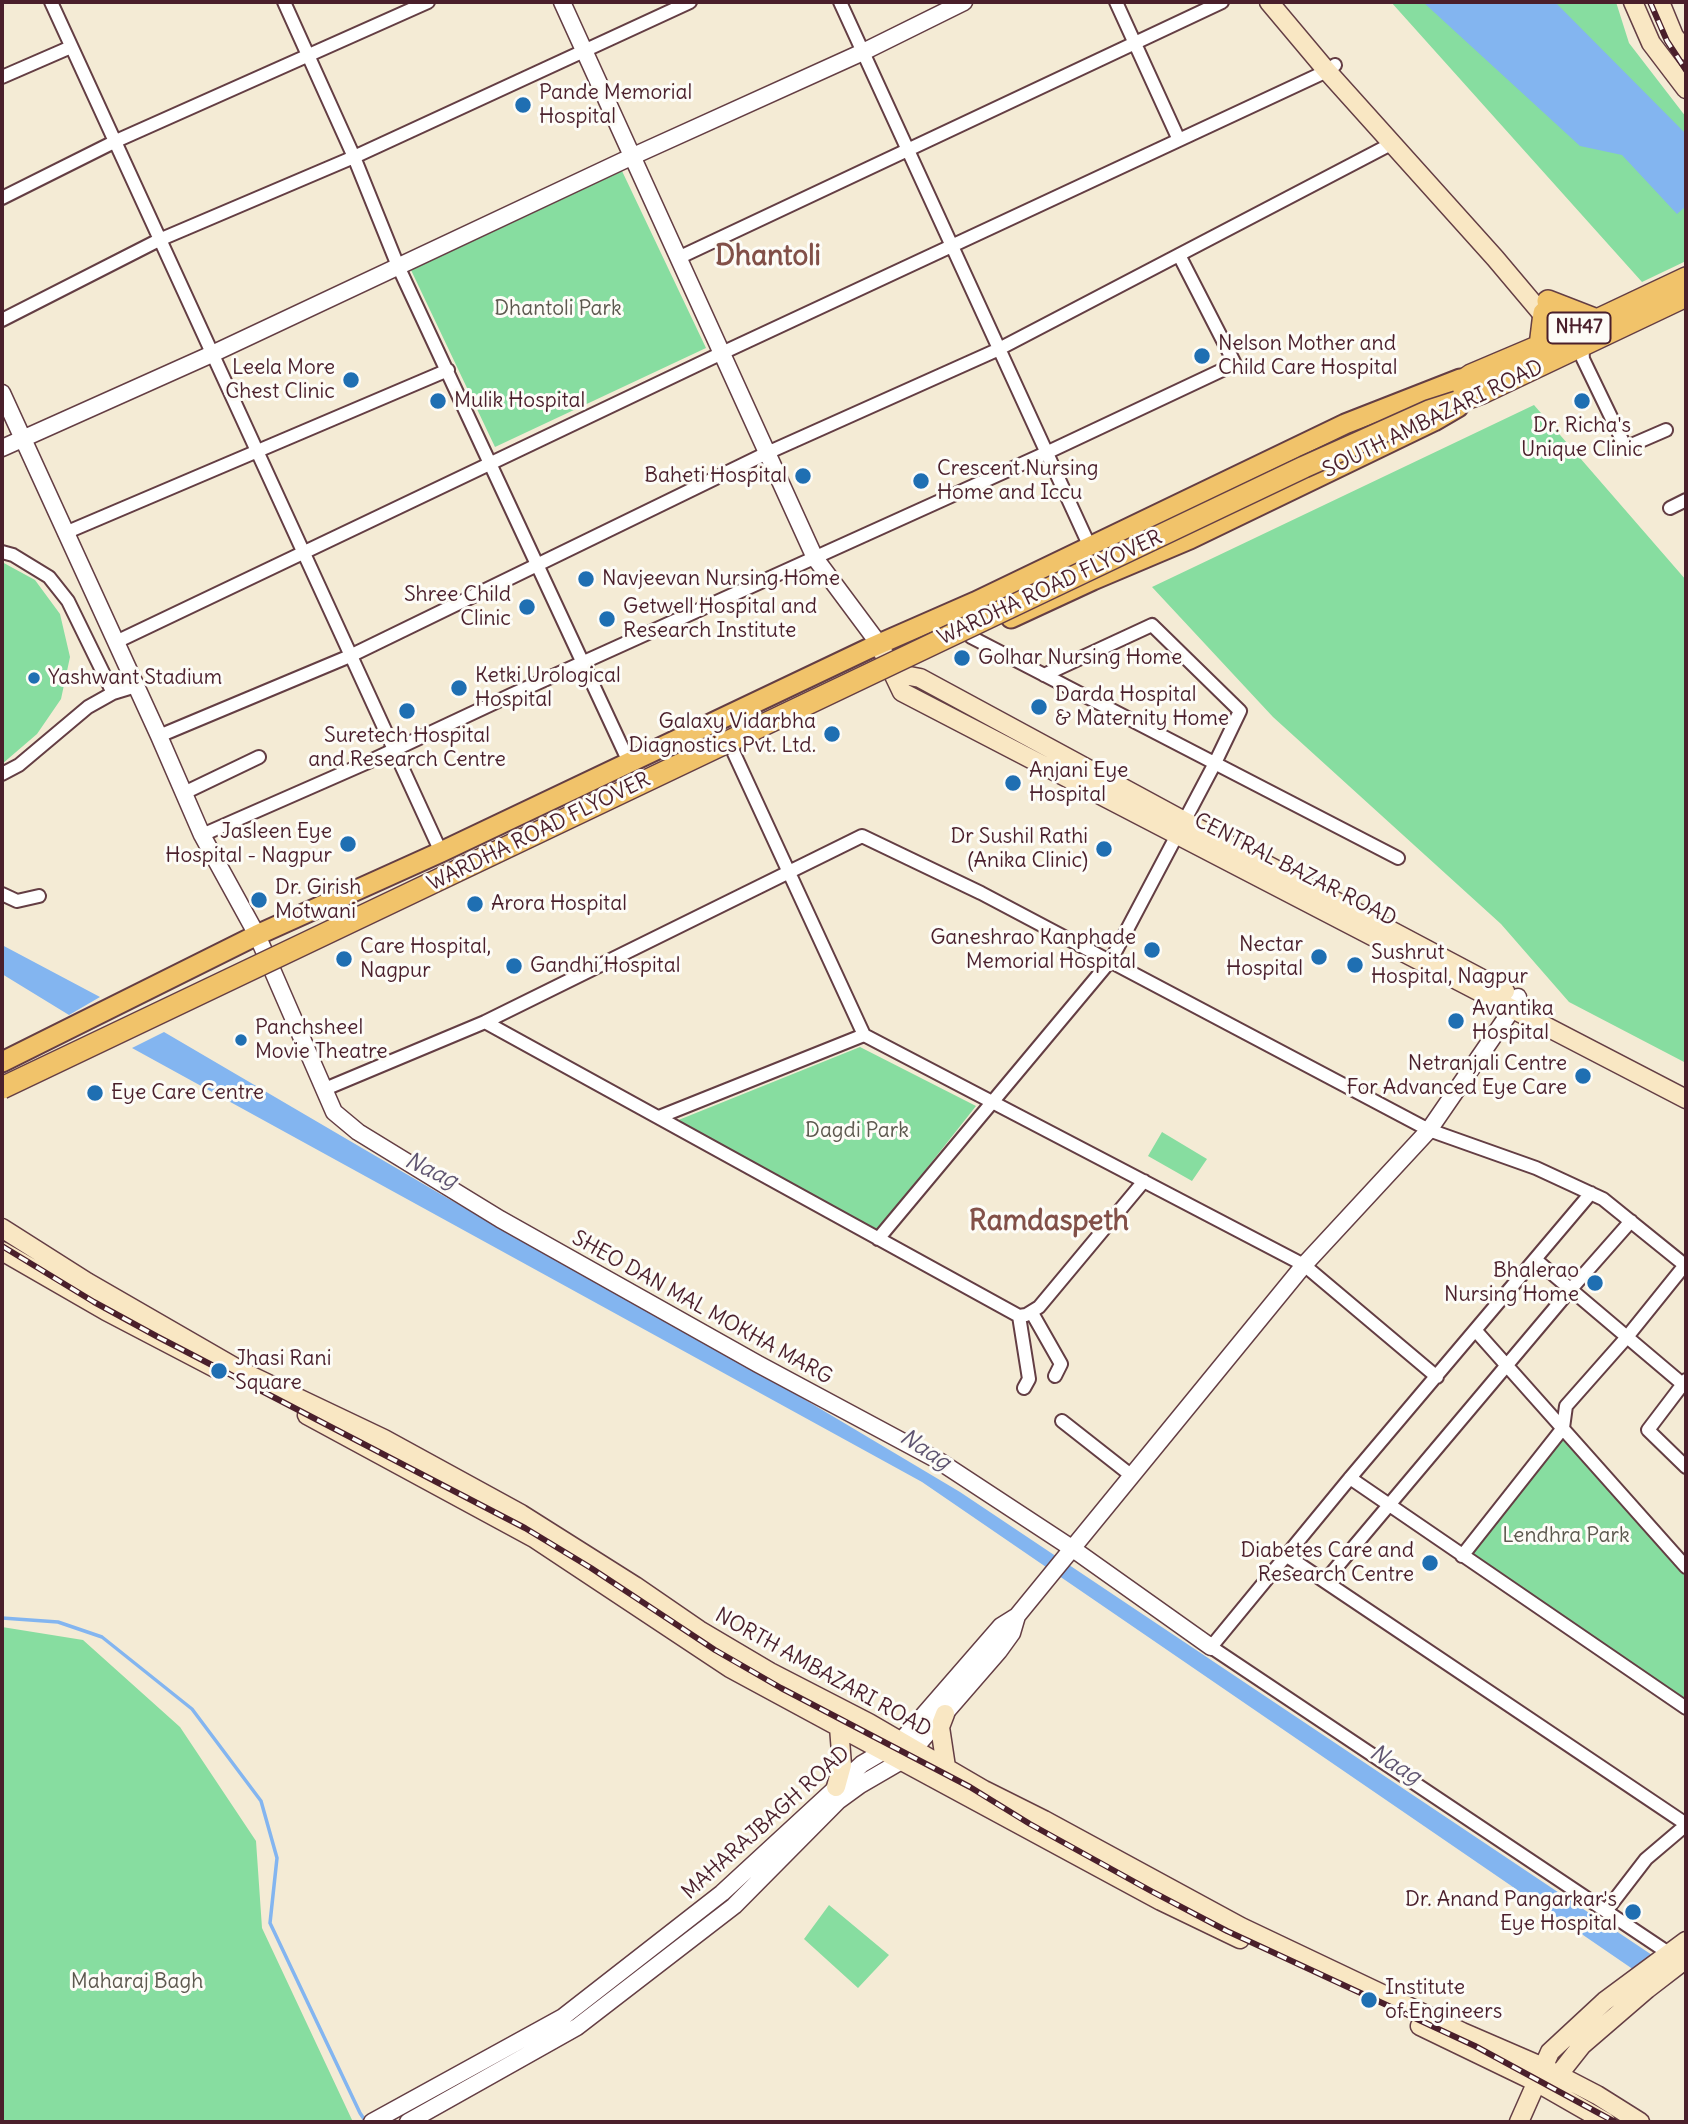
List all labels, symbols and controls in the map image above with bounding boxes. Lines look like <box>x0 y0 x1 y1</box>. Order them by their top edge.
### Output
place label: Pande Memorial Hospital <box>539 80 692 130</box>
marker: Pande Memorial Hospital <box>513 95 533 115</box>
district label: Dhantoli <box>715 240 821 274</box>
park label: Dhantoli Park <box>494 296 622 322</box>
road number: NH47 <box>1548 312 1610 344</box>
place label: Nelson Mother and Child Care Hospital <box>1218 331 1397 381</box>
marker: Nelson Mother and Child Care Hospital <box>1192 346 1212 366</box>
place label: Leela More Chest Clinic <box>225 355 335 405</box>
street label: SOUTH AMBAZARI ROAD <box>1319 355 1547 483</box>
marker: Leela More Chest Clinic <box>341 370 361 390</box>
place label: Mulik Hospital <box>454 388 585 414</box>
marker: Mulik Hospital <box>428 391 448 411</box>
marker: Dr. Richa's Unique Clinic <box>1572 391 1592 411</box>
place label: Dr. Richa's Unique Clinic <box>1521 413 1643 463</box>
place label: Crescent Nursing Home and Iccu <box>937 456 1099 506</box>
place label: Baheti Hospital <box>644 463 787 489</box>
marker: Baheti Hospital <box>793 466 813 486</box>
marker: Crescent Nursing Home and Iccu <box>911 471 931 491</box>
street label: WARDHA ROAD FLYOVER <box>934 525 1166 651</box>
place label: Navjeevan Nursing Home <box>602 566 840 592</box>
marker: Navjeevan Nursing Home <box>576 569 596 589</box>
place label: Shree Child Clinic <box>404 582 511 632</box>
place label: Getwell Hospital and Research Institute <box>623 594 817 644</box>
marker: Shree Child Clinic <box>517 597 537 617</box>
marker: Getwell Hospital and Research Institute <box>597 609 617 629</box>
place label: Golhar Nursing Home <box>978 645 1182 671</box>
marker: Golhar Nursing Home <box>952 648 972 668</box>
place label: Ketki Urological Hospital <box>475 663 621 713</box>
place label: Yashwant Stadium <box>48 665 222 691</box>
marker: Yashwant Stadium <box>26 670 42 686</box>
marker: Ketki Urological Hospital <box>449 678 469 698</box>
place label: Darda Hospital & Maternity Home <box>1055 682 1229 732</box>
marker: Darda Hospital & Maternity Home <box>1029 697 1049 717</box>
marker: Suretech Hospital and Research Centre <box>397 701 417 721</box>
place label: Galaxy Vidarbha Diagnostics Pvt. Ltd. <box>628 709 816 759</box>
place label: Suretech Hospital and Research Centre <box>308 723 506 773</box>
marker: Galaxy Vidarbha Diagnostics Pvt. Ltd. <box>822 724 842 744</box>
place label: Anjani Eye Hospital <box>1029 758 1128 808</box>
street label: WARDHA ROAD FLYOVER <box>424 767 654 897</box>
marker: Anjani Eye Hospital <box>1003 773 1023 793</box>
street label: CENTRAL BAZAR ROAD <box>1190 808 1400 932</box>
place label: Jasleen Eye Hospital - Nagpur <box>165 819 332 869</box>
place label: Dr Sushil Rathi (Anika Clinic) <box>950 824 1088 874</box>
marker: Jasleen Eye Hospital - Nagpur <box>338 834 358 854</box>
marker: Dr Sushil Rathi (Anika Clinic) <box>1094 839 1114 859</box>
place label: Dr. Girish Motwani <box>275 875 361 925</box>
marker: Dr. Girish Motwani <box>249 890 269 910</box>
place label: Arora Hospital <box>491 891 627 917</box>
marker: Arora Hospital <box>465 894 485 914</box>
place label: Ganeshrao Kanphade Memorial Hospital <box>930 925 1136 975</box>
place label: Nectar Hospital <box>1226 932 1303 982</box>
place label: Care Hospital, Nagpur <box>360 934 491 984</box>
marker: Ganeshrao Kanphade Memorial Hospital <box>1142 940 1162 960</box>
place label: Sushrut Hospital, Nagpur <box>1371 940 1528 990</box>
marker: Nectar Hospital <box>1309 947 1329 967</box>
marker: Care Hospital, Nagpur <box>334 949 354 969</box>
place label: Gandhi Hospital <box>530 953 680 979</box>
marker: Sushrut Hospital, Nagpur <box>1345 955 1365 975</box>
marker: Gandhi Hospital <box>504 956 524 976</box>
place label: Avantika Hospital <box>1472 996 1554 1046</box>
marker: Avantika Hospital <box>1446 1011 1466 1031</box>
place label: Panchsheel Movie Theatre <box>255 1015 388 1065</box>
marker: Panchsheel Movie Theatre <box>233 1032 249 1048</box>
place label: Netranjali Centre For Advanced Eye Care <box>1347 1051 1567 1101</box>
marker: Netranjali Centre For Advanced Eye Care <box>1573 1066 1593 1086</box>
place label: Eye Care Centre <box>111 1080 264 1106</box>
marker: Eye Care Centre <box>85 1083 105 1103</box>
park label: Dagdi Park <box>805 1118 909 1144</box>
water label: Naag <box>400 1147 462 1195</box>
district label: Ramdaspeth <box>969 1205 1129 1239</box>
street label: SHEO DAN MAL MOKHA MARG <box>568 1226 836 1390</box>
place label: Bhalerao Nursing Home <box>1444 1258 1579 1308</box>
marker: Bhalerao Nursing Home <box>1585 1273 1605 1293</box>
place label: Jhasi Rani Square <box>235 1346 331 1396</box>
marker: Jhasi Rani Square <box>209 1361 229 1381</box>
water label: Naag <box>895 1424 955 1476</box>
park label: Lendhra Park <box>1502 1523 1630 1549</box>
place label: Diabetes Care and Research Centre <box>1240 1538 1414 1588</box>
marker: Diabetes Care and Research Centre <box>1420 1553 1440 1573</box>
street label: NORTH AMBAZARI ROAD <box>711 1603 935 1743</box>
water label: Naag <box>1364 1739 1426 1791</box>
street label: MAHARAJBAGH ROAD <box>677 1741 855 1905</box>
place label: Dr. Anand Pangarkar's Eye Hospital <box>1405 1887 1617 1937</box>
marker: Dr. Anand Pangarkar's Eye Hospital <box>1623 1902 1643 1922</box>
park label: Maharaj Bagh <box>71 1969 203 1995</box>
place label: Institute of Engineers <box>1385 1975 1502 2025</box>
marker: Institute of Engineers <box>1359 1990 1379 2010</box>

